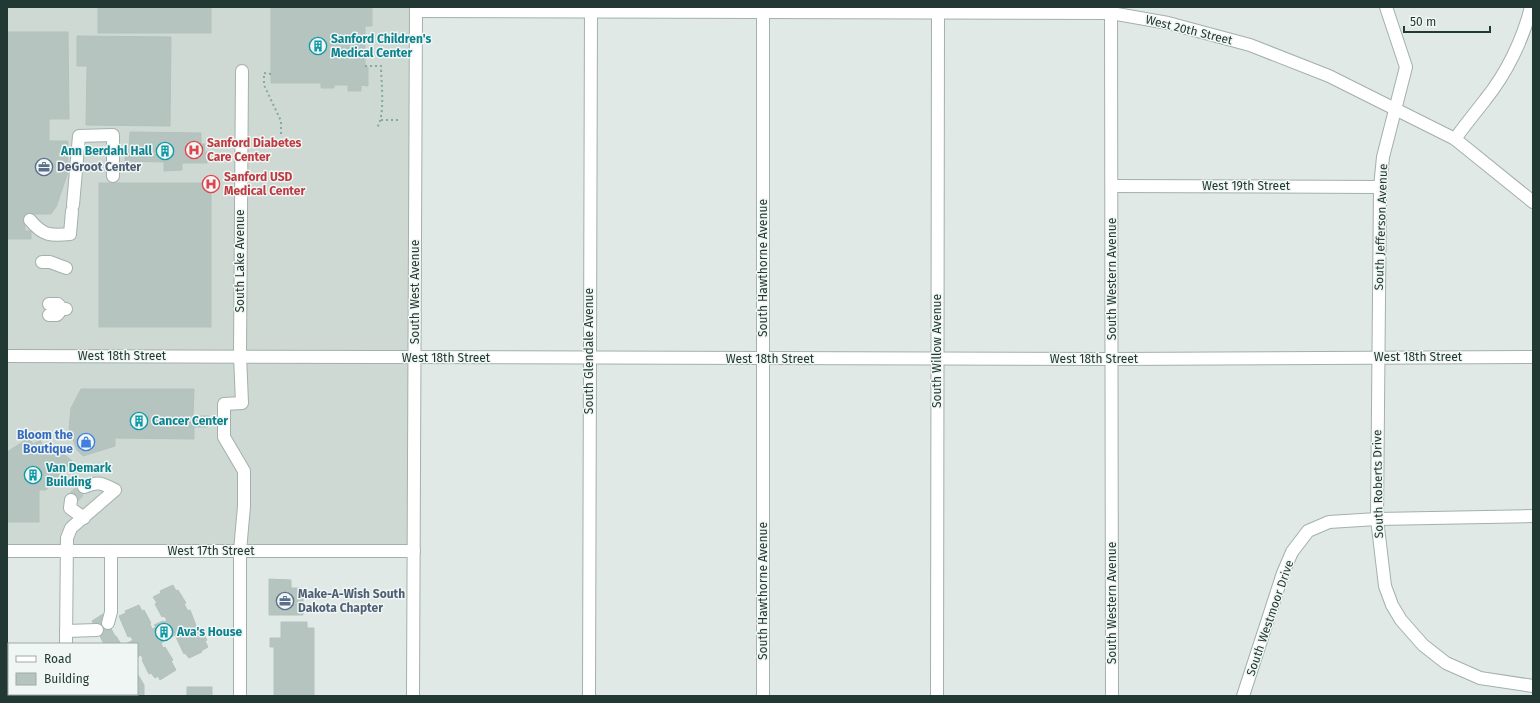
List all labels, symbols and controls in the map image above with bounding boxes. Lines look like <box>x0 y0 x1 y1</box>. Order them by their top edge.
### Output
scale bar <box>1404 8 1490 34</box>
street label: West 20th Street <box>1144 12 1235 48</box>
text: 50 m <box>1410 15 1436 29</box>
place label: Sanford Children's Medical Center <box>331 32 431 60</box>
building icon: Sanford Children's Medical Center <box>308 36 328 56</box>
place label: Sanford Diabetes Care Center <box>207 136 302 164</box>
hospital icon: Sanford Diabetes Care Center <box>184 140 204 160</box>
building icon: Ann Berdahl Hall <box>155 141 175 161</box>
place label: Ann Berdahl Hall <box>60 144 152 158</box>
office icon: DeGroot Center <box>34 157 54 177</box>
place label: DeGroot Center <box>57 160 141 174</box>
street label: South Jefferson Avenue <box>1372 163 1390 291</box>
place label: Sanford USD Medical Center <box>224 170 305 198</box>
hospital icon: Sanford USD Medical Center <box>201 174 221 194</box>
street label: West 19th Street <box>1202 179 1291 193</box>
street label: South Hawthorne Avenue <box>756 199 770 337</box>
street label: South Lake Avenue <box>233 209 247 313</box>
street label: South Western Avenue <box>1105 218 1119 340</box>
street label: South West Avenue <box>408 240 422 344</box>
street label: South Glendale Avenue <box>582 288 596 414</box>
street label: South Willow Avenue <box>930 294 944 408</box>
street label: West 18th Street <box>78 349 167 363</box>
street label: West 18th Street <box>1374 350 1463 364</box>
street label: West 18th Street <box>402 351 491 365</box>
street label: West 18th Street <box>726 352 815 366</box>
street label: West 18th Street <box>1050 352 1139 366</box>
building icon: Cancer Center <box>129 411 149 431</box>
place label: Cancer Center <box>152 414 228 428</box>
place label: Bloom the Boutique <box>17 428 73 456</box>
street label: South Roberts Drive <box>1370 430 1386 538</box>
shop icon: Bloom the Boutique <box>76 432 96 452</box>
place label: Van Demark Building <box>45 461 112 489</box>
building icon: Van Demark Building <box>23 465 43 485</box>
street label: South Hawthorne Avenue <box>756 522 770 660</box>
street label: South Western Avenue <box>1105 542 1119 664</box>
street label: West 17th Street <box>167 544 255 558</box>
street label: South Westmoor Drive <box>1244 558 1296 678</box>
place label: Make-A-Wish South Dakota Chapter <box>298 587 405 615</box>
office icon: Make-A-Wish South Dakota Chapter <box>275 591 295 611</box>
building icon: Ava's House <box>154 622 174 642</box>
place label: Ava's House <box>176 625 242 639</box>
legend <box>8 643 138 695</box>
text: Road <box>44 652 72 666</box>
text: Building <box>44 672 90 686</box>

